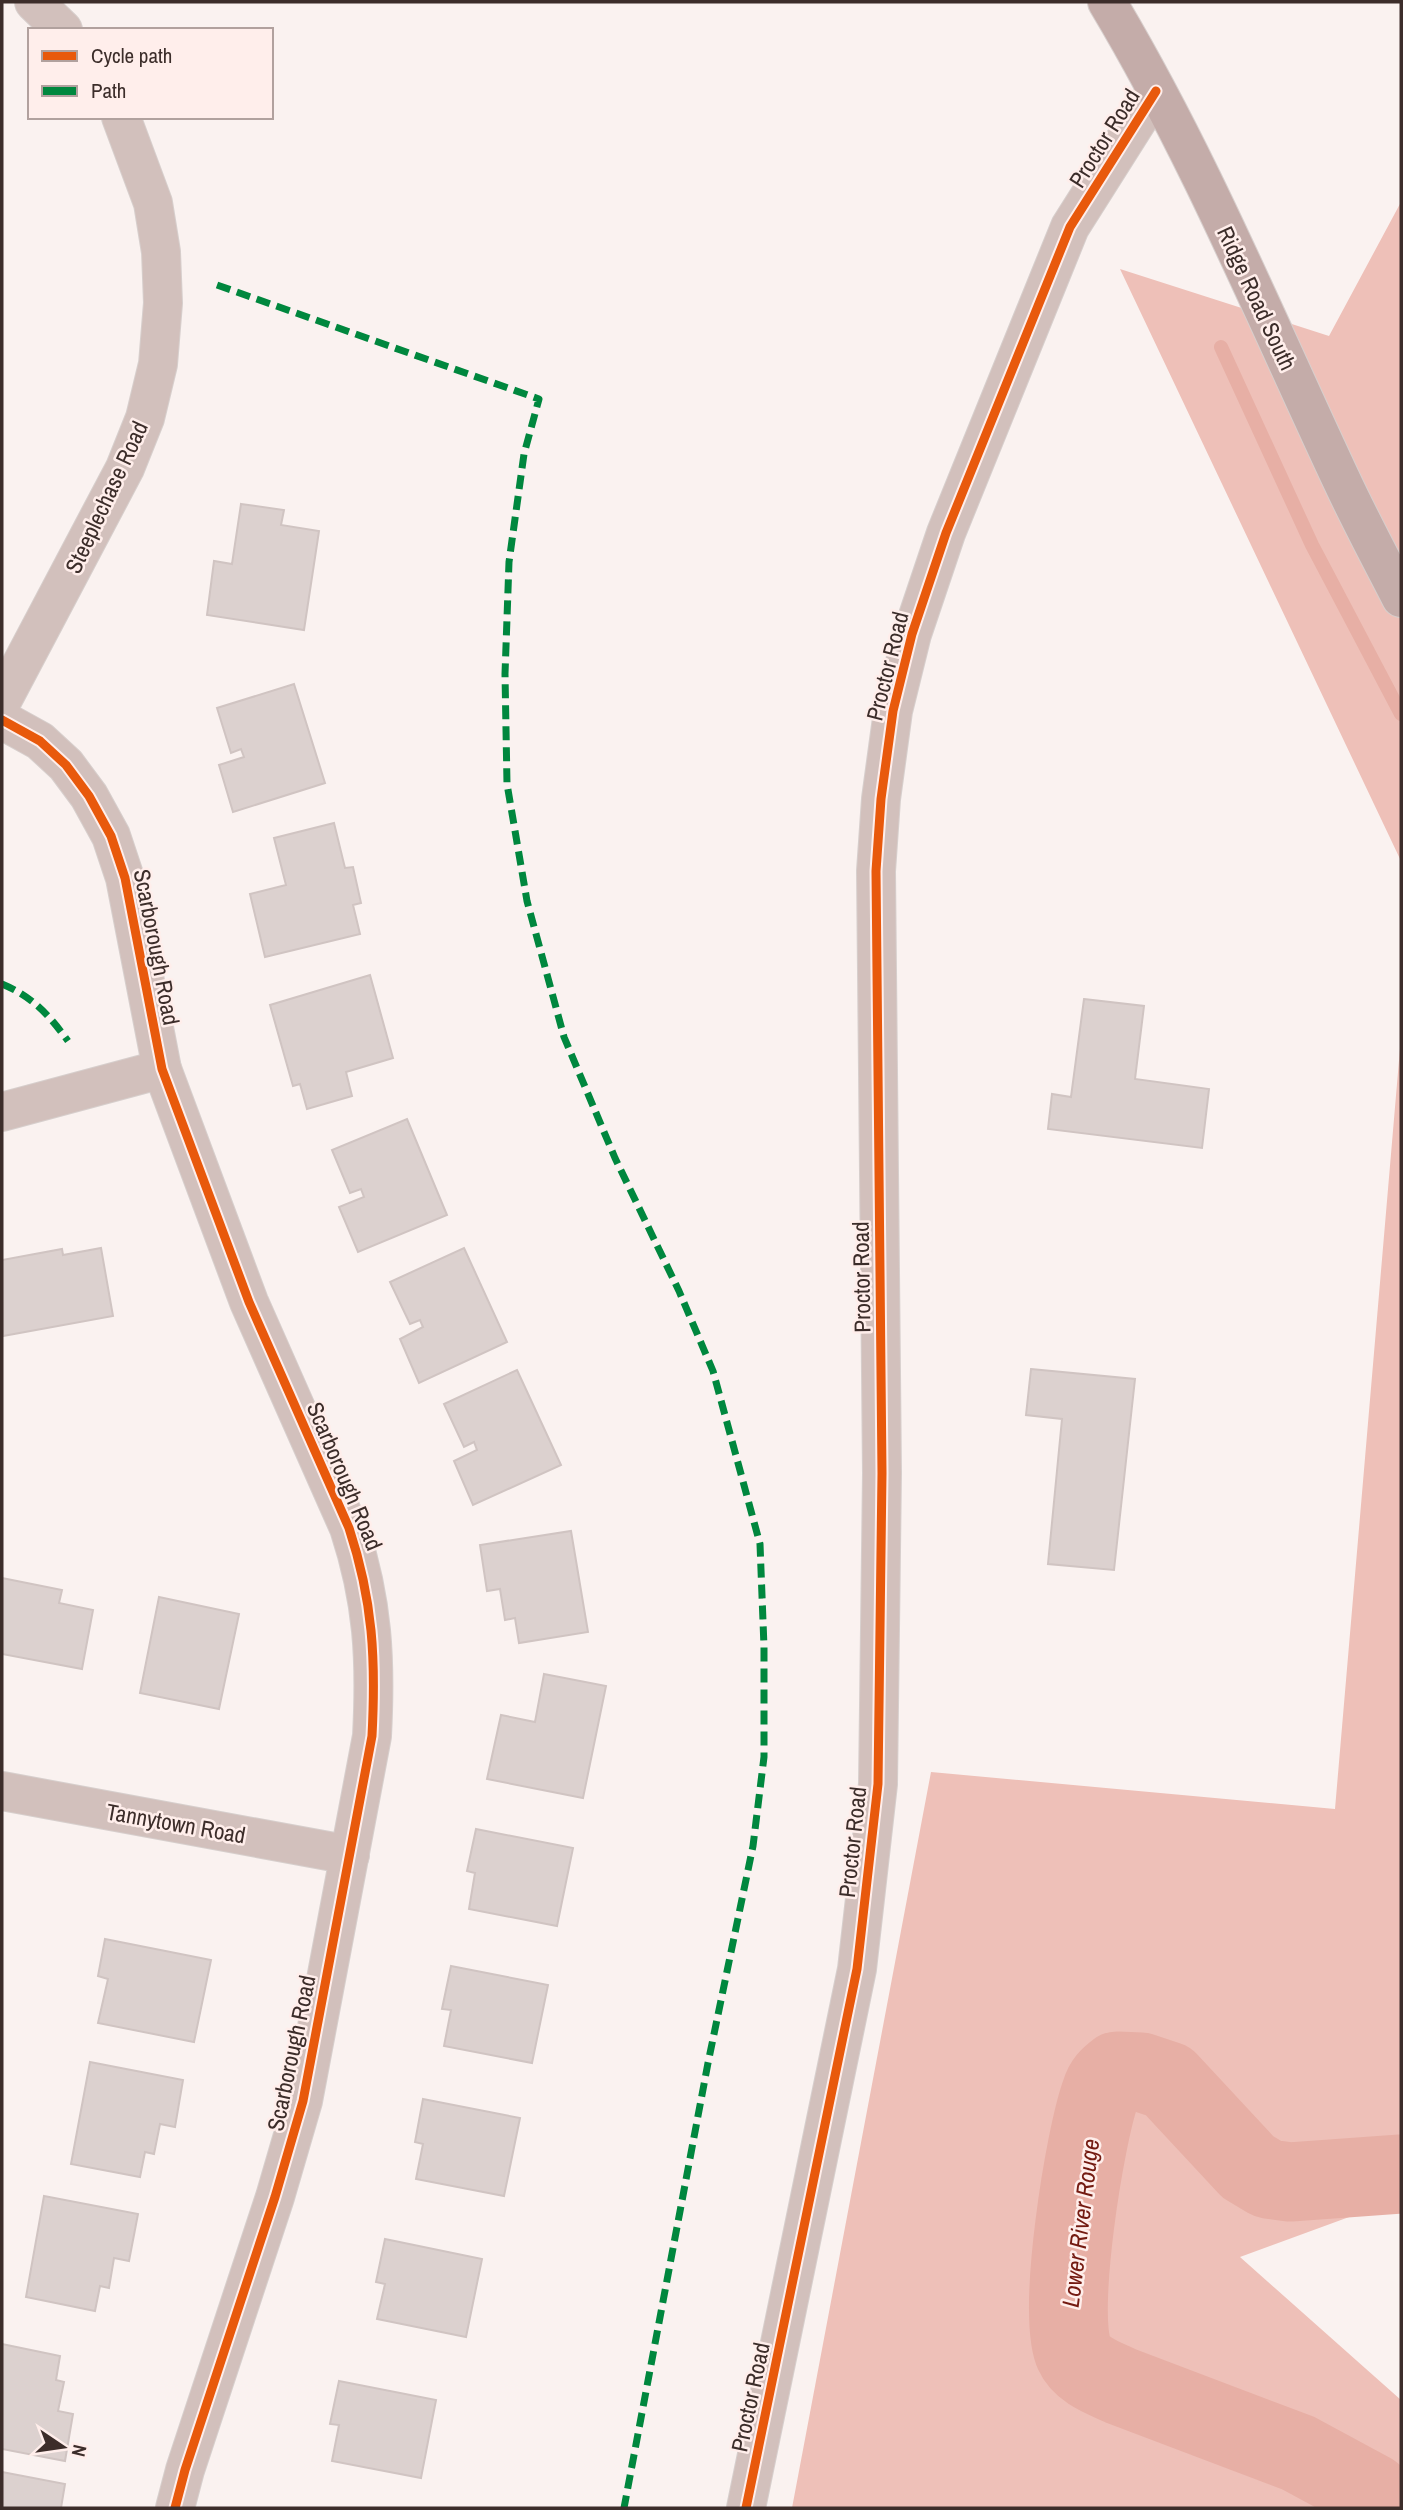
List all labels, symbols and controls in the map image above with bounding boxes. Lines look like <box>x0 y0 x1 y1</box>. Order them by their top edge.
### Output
legend <box>28 28 273 119</box>
text: Cycle path <box>91 41 172 70</box>
text: Path <box>91 76 126 105</box>
street label: Proctor Road <box>1061 83 1147 193</box>
street label: Ridge Road South <box>1210 221 1304 375</box>
street label: Steeplechase Road <box>57 416 155 578</box>
street label: Proctor Road <box>859 608 915 724</box>
street label: Scarborough Road <box>127 866 187 1028</box>
street label: Proctor Road <box>845 1221 877 1333</box>
street label: Scarborough Road <box>300 1397 390 1555</box>
street label: Proctor Road <box>831 1785 873 1899</box>
street label: Tannytown Road <box>104 1796 248 1850</box>
street label: Scarborough Road <box>259 1972 323 2134</box>
water label: Lower River Rouge <box>1054 2137 1106 2309</box>
street label: Proctor Road <box>723 2339 777 2455</box>
north arrow <box>28 2412 98 2482</box>
text: N <box>66 2442 93 2459</box>

